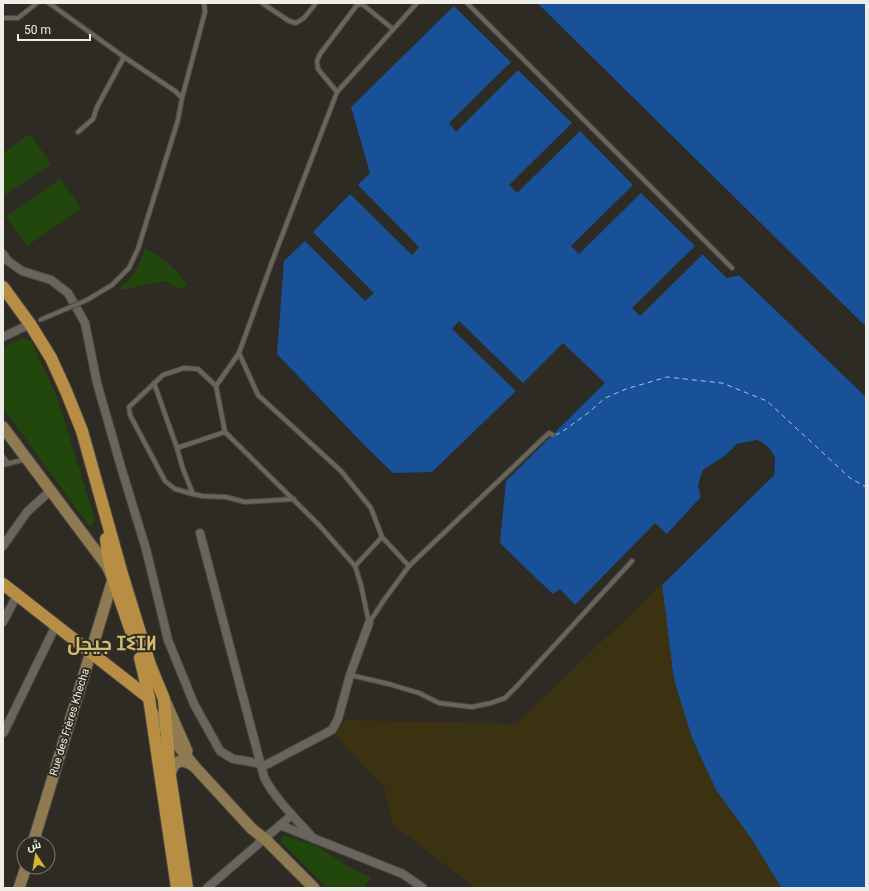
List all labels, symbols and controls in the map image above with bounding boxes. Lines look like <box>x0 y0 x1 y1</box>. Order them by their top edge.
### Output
scale bar <box>18 16 90 42</box>
text: 50 m <box>24 23 51 37</box>
district label: جيجل ⵊⵉⵊⵍ <box>67 632 157 655</box>
street label: Rue des Frères Khecha <box>47 667 92 777</box>
north arrow <box>16 835 56 875</box>
text: ش <box>26 838 42 854</box>

